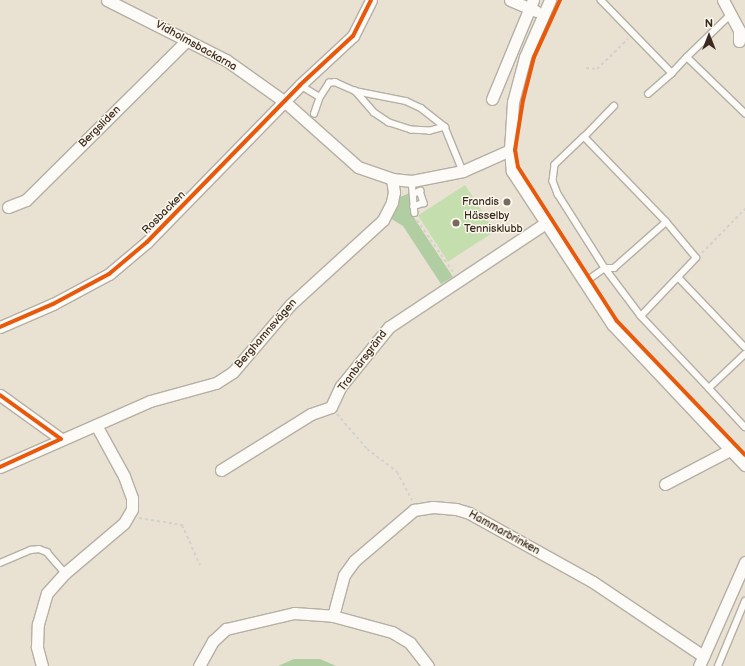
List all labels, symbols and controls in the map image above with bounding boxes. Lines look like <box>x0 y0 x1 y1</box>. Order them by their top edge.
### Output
north arrow <box>689 16 729 56</box>
text: N <box>705 17 713 30</box>
street label: Vidholmsbackarna <box>153 18 239 74</box>
street label: Bergsliden <box>76 103 124 151</box>
street label: Rosbacken <box>140 189 188 237</box>
place label: Frandis <box>462 195 499 209</box>
marker: Frandis <box>502 197 512 207</box>
place label: Hässelby Tennisklubb <box>464 210 523 236</box>
marker: Hässelby Tennisklubb <box>451 218 461 228</box>
street label: Berghamnsvägen <box>232 297 300 371</box>
street label: Tranbärsgränd <box>336 328 390 394</box>
street label: Hammarbrinken <box>466 508 542 558</box>

